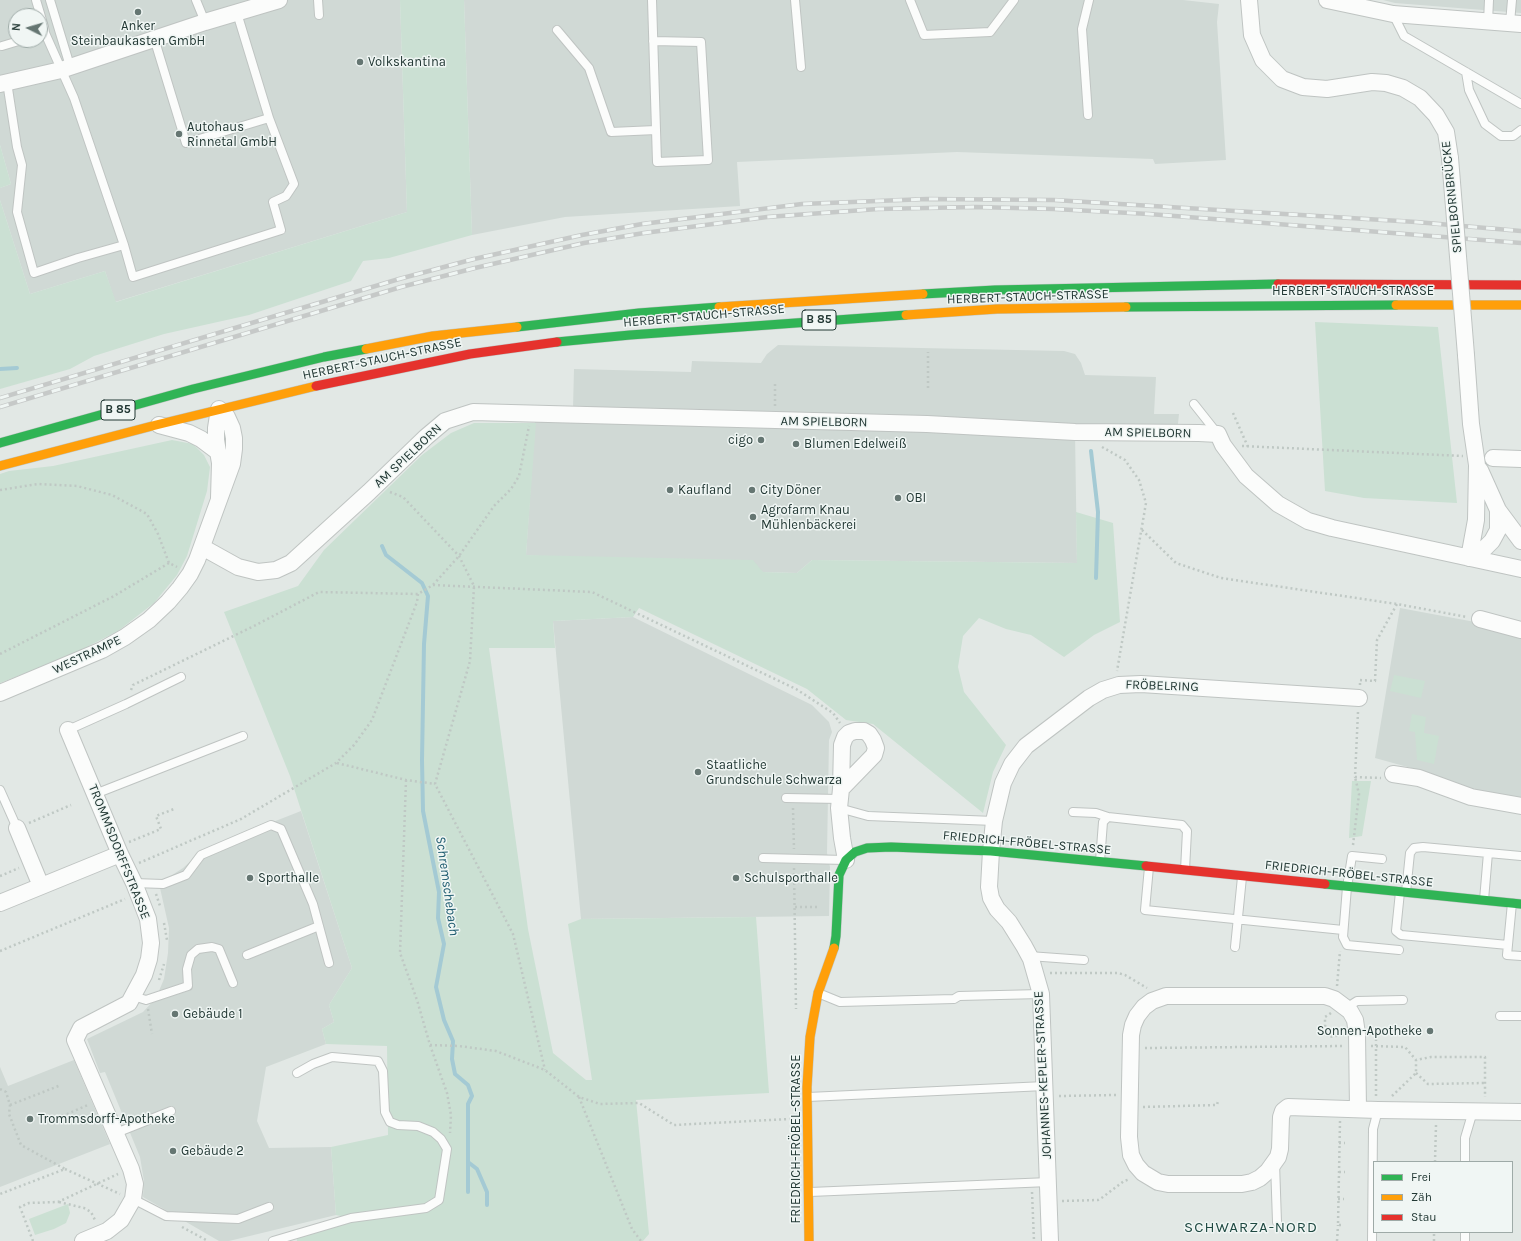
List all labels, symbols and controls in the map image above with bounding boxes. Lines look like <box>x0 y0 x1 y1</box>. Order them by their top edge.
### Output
marker: Anker Steinbaukasten GmbH <box>133 7 143 17</box>
north arrow <box>8 8 48 48</box>
place label: Anker Steinbaukasten GmbH <box>71 18 205 49</box>
text: N <box>10 23 23 32</box>
place label: Volkskantina <box>368 54 446 70</box>
marker: Volkskantina <box>355 57 365 67</box>
place label: Autohaus Rinnetal GmbH <box>187 119 277 150</box>
marker: Autohaus Rinnetal GmbH <box>174 129 184 139</box>
street label: SPIELBORNBRÜCKE <box>1438 140 1466 254</box>
street label: HERBERT-STAUCH-STRASSE <box>1272 283 1434 299</box>
street label: HERBERT-STAUCH-STRASSE <box>947 286 1109 308</box>
street label: HERBERT-STAUCH-STRASSE <box>623 301 785 331</box>
road number: B 85 <box>802 310 836 330</box>
street label: HERBERT-STAUCH-STRASSE <box>301 335 463 383</box>
road number: B 85 <box>101 400 135 420</box>
street label: AM SPIELBORN <box>780 413 868 431</box>
street label: AM SPIELBORN <box>371 421 445 491</box>
street label: AM SPIELBORN <box>1104 424 1192 442</box>
place label: cigo <box>728 432 753 448</box>
marker: cigo <box>756 435 766 445</box>
place label: Blumen Edelweiß <box>804 436 907 452</box>
marker: Blumen Edelweiß <box>791 439 801 449</box>
place label: Kaufland <box>678 482 732 498</box>
place label: City Döner <box>760 482 821 498</box>
marker: Kaufland <box>665 485 675 495</box>
marker: City Döner <box>747 485 757 495</box>
place label: OBI <box>906 490 926 506</box>
marker: OBI <box>893 493 903 503</box>
place label: Agrofarm Knau Mühlenbäckerei <box>761 502 857 533</box>
marker: Agrofarm Knau Mühlenbäckerei <box>748 512 758 522</box>
street label: WESTRAMPE <box>50 632 124 678</box>
street label: FRÖBELRING <box>1125 677 1199 695</box>
place label: Staatliche Grundschule Schwarza <box>706 757 842 788</box>
marker: Staatliche Grundschule Schwarza <box>693 767 703 777</box>
street label: TROMMSDORFFSTRASSE <box>85 782 153 922</box>
street label: FRIEDRICH-FRÖBEL-STRASSE <box>942 828 1112 858</box>
water label: Schremschebach <box>432 835 462 937</box>
street label: FRIEDRICH-FRÖBEL-STRASSE <box>1264 857 1434 891</box>
place label: Sporthalle <box>258 870 319 886</box>
place label: Schulsporthalle <box>744 870 838 886</box>
marker: Sporthalle <box>245 873 255 883</box>
marker: Schulsporthalle <box>731 873 741 883</box>
street label: JOHANNES-KEPLER-STRASSE <box>1031 991 1055 1159</box>
place label: Gebäude 1 <box>183 1006 243 1022</box>
marker: Gebäude 1 <box>170 1009 180 1019</box>
place label: Sonnen-Apotheke <box>1317 1023 1422 1039</box>
marker: Sonnen-Apotheke <box>1425 1026 1435 1036</box>
street label: FRIEDRICH-FRÖBEL-STRASSE <box>788 1054 804 1224</box>
place label: Trommsdorff-Apotheke <box>38 1111 175 1127</box>
marker: Trommsdorff-Apotheke <box>25 1114 35 1124</box>
place label: Gebäude 2 <box>181 1143 244 1159</box>
marker: Gebäude 2 <box>168 1146 178 1156</box>
legend <box>1373 1161 1513 1233</box>
text: Frei <box>1411 1170 1431 1184</box>
text: Zäh <box>1411 1190 1432 1204</box>
text: Stau <box>1411 1210 1437 1224</box>
district label: SCHWARZA-NORD <box>1184 1219 1318 1237</box>

